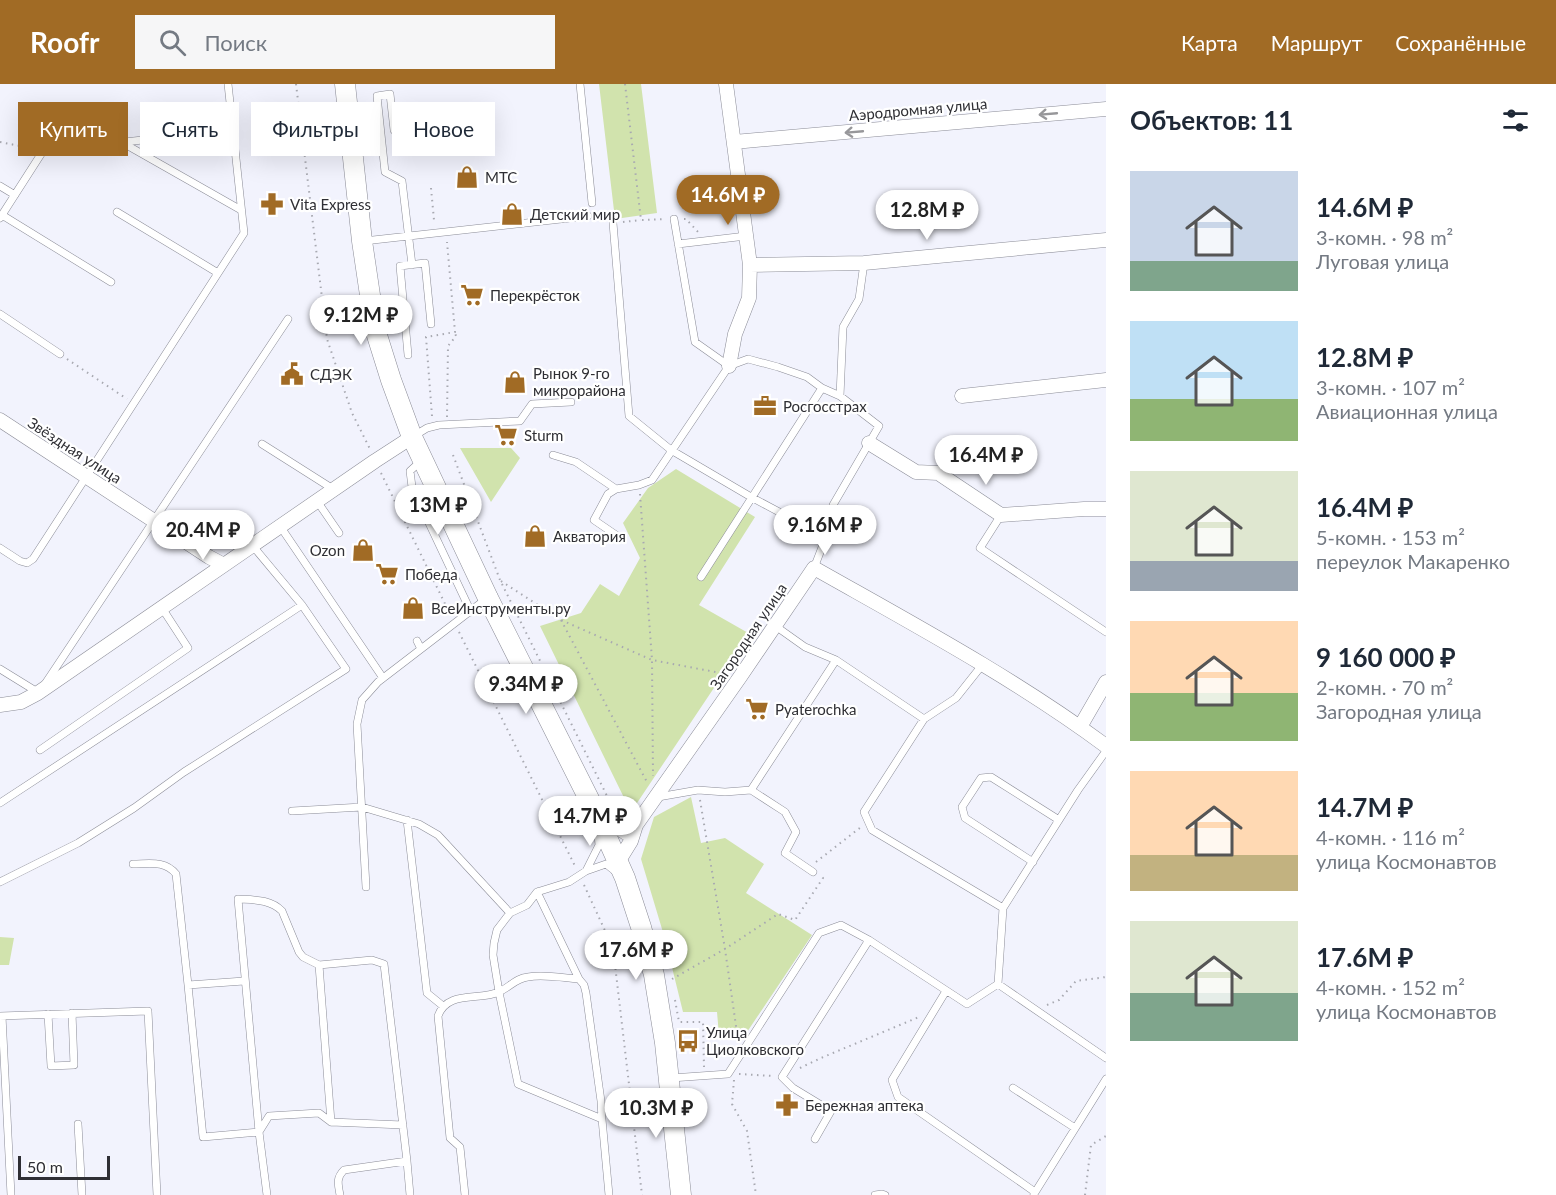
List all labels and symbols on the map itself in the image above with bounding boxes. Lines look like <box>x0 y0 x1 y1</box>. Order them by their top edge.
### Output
street label: Аэродромная улица <box>848 94 988 124</box>
one-way arrow <box>1038 109 1058 120</box>
one-way arrow <box>844 126 864 137</box>
shop icon: МТС <box>454 164 480 190</box>
place label: МТС <box>485 168 517 186</box>
pin: 14.6M ₽ <box>673 175 783 226</box>
pin: 12.8M ₽ <box>872 190 982 241</box>
pharmacy icon: Vita Express <box>259 191 285 217</box>
place label: Vita Express <box>290 195 371 213</box>
shop icon: Детский мир <box>499 201 525 227</box>
place label: Детский мир <box>530 205 620 223</box>
supermarket icon: Перекрёсток <box>459 282 485 308</box>
place label: Перекрёсток <box>490 286 580 304</box>
pin: 9.12M ₽ <box>306 295 416 346</box>
public building icon: СДЭК <box>279 361 305 387</box>
place label: Рынок 9-го микрорайона <box>533 364 626 399</box>
place label: СДЭК <box>310 365 352 383</box>
shop icon: Рынок 9-го микрорайона <box>502 369 528 395</box>
office icon: Росгосстрах <box>752 393 778 419</box>
place label: Росгосстрах <box>783 397 867 415</box>
street label: Звёздная улица <box>25 413 125 487</box>
supermarket icon: Sturm <box>493 422 519 448</box>
place label: Sturm <box>524 426 563 444</box>
pin: 16.4M ₽ <box>931 435 1041 486</box>
pin: 13M ₽ <box>396 485 480 536</box>
pin: 9.16M ₽ <box>770 505 880 556</box>
pin: 20.4M ₽ <box>148 510 258 561</box>
shop icon: Акватория <box>522 523 548 549</box>
place label: Акватория <box>553 527 626 545</box>
shop icon: Ozon <box>350 537 376 563</box>
place label: Ozon <box>310 541 345 559</box>
supermarket icon: Победа <box>374 561 400 587</box>
place label: Победа <box>405 565 458 583</box>
street label: Загородная улица <box>706 579 790 693</box>
shop icon: ВсеИнструменты.ру <box>400 595 426 621</box>
place label: ВсеИнструменты.ру <box>431 599 571 617</box>
pin: 9.34M ₽ <box>471 664 581 715</box>
supermarket icon: Pyaterochka <box>744 696 770 722</box>
place label: Pyaterochka <box>775 700 856 718</box>
pin: 14.7M ₽ <box>535 796 645 847</box>
pin: 17.6M ₽ <box>581 930 691 981</box>
place label: Улица Циолковского <box>706 1023 804 1058</box>
bus stop icon: Улица Циолковского <box>675 1028 701 1054</box>
pin: 10.3M ₽ <box>601 1088 711 1139</box>
pharmacy icon: Бережная аптека <box>774 1092 800 1118</box>
place label: Бережная аптека <box>805 1096 924 1114</box>
scale bar <box>18 1153 110 1180</box>

